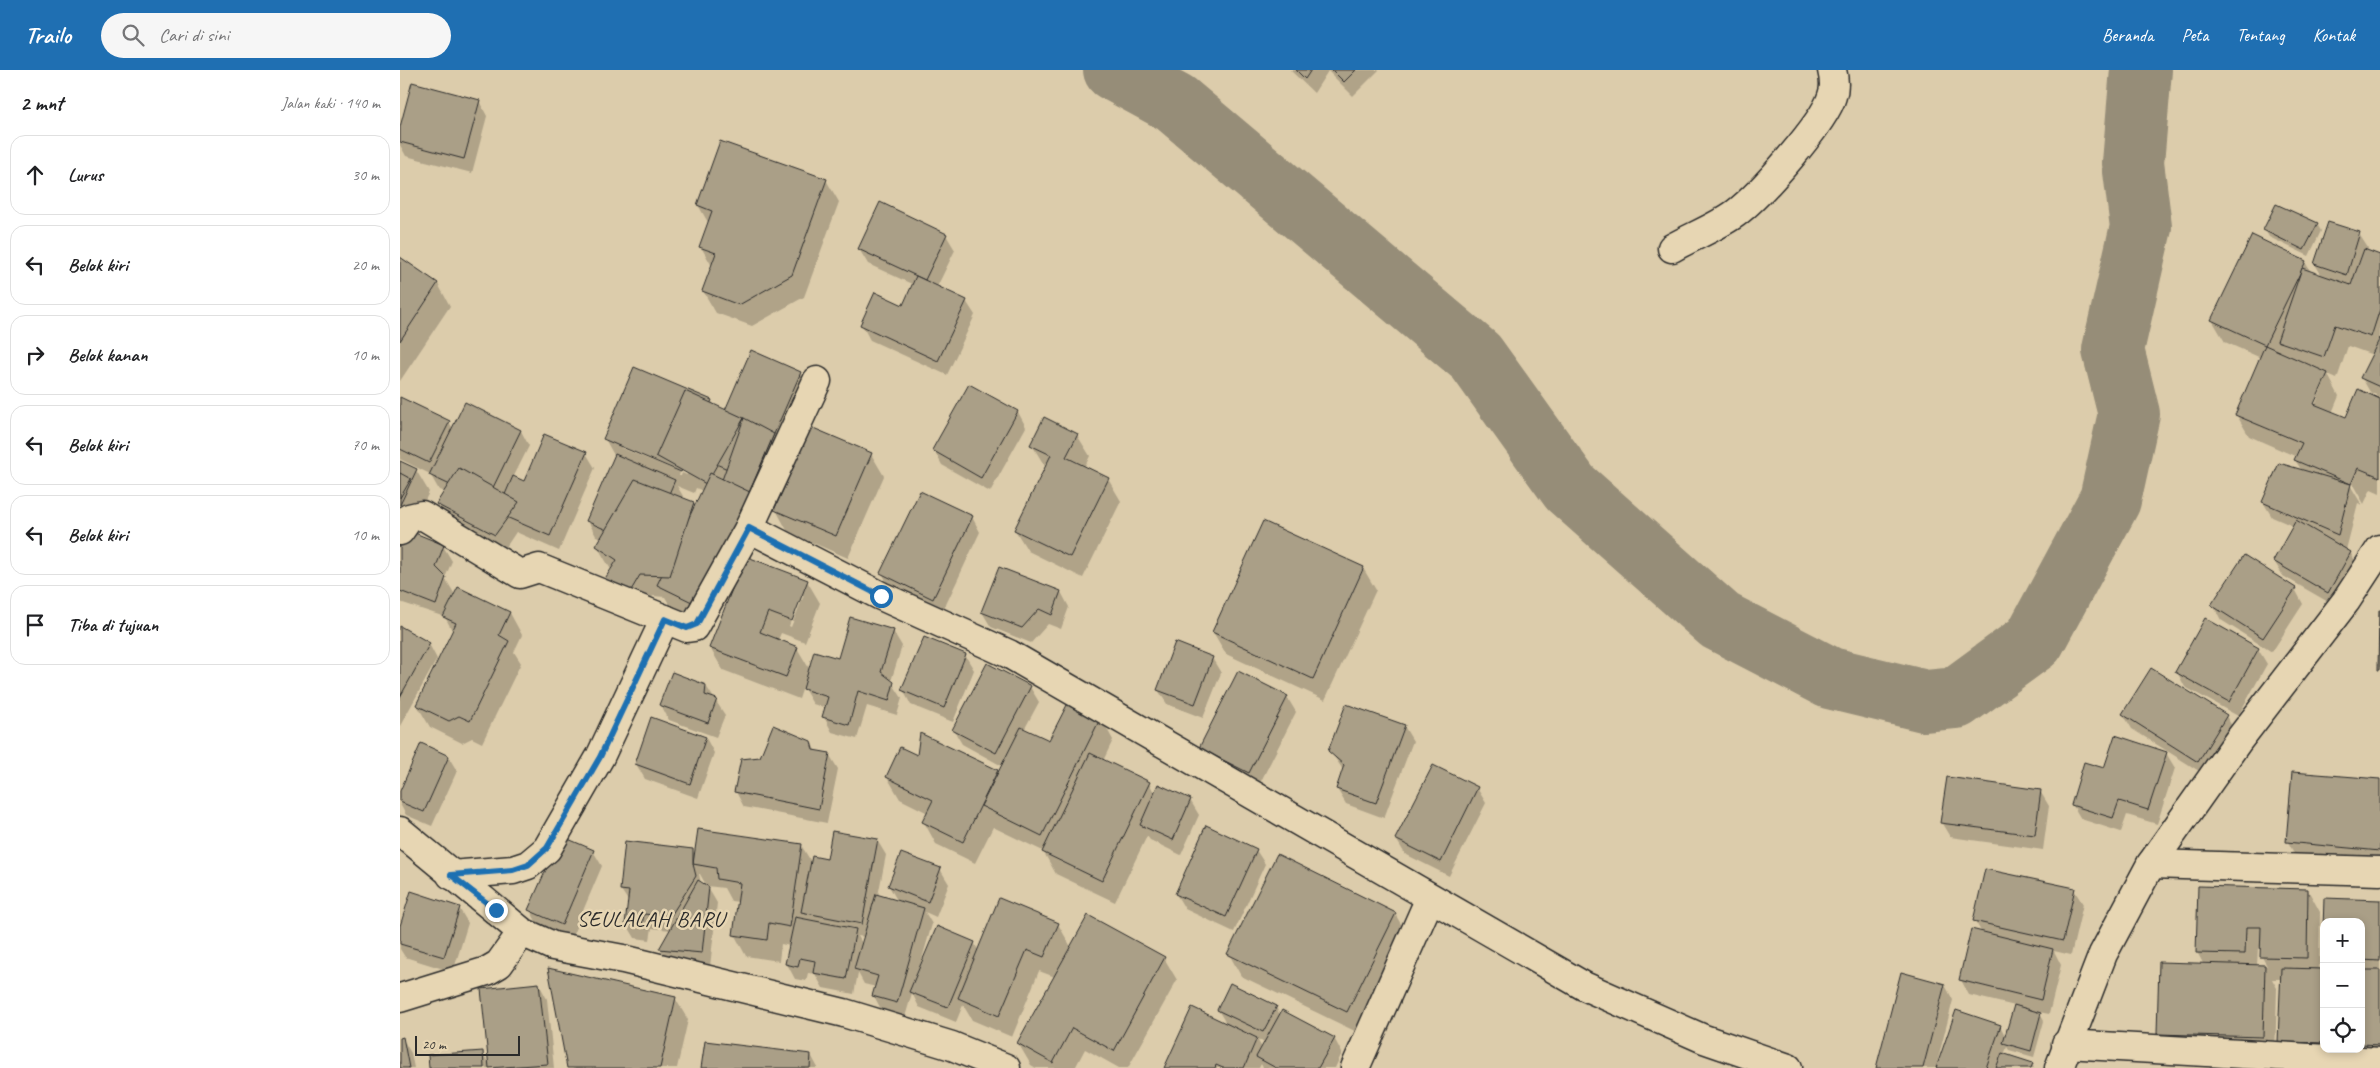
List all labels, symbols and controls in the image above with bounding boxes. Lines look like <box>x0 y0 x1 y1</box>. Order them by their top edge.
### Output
search box <box>101 13 451 58</box>
text: Trailo <box>25 20 71 50</box>
icon: search <box>119 21 147 49</box>
text: Cari di sini <box>159 23 229 47</box>
text: Beranda <box>2102 24 2153 46</box>
text: Peta <box>2181 24 2208 46</box>
text: Tentang <box>2236 24 2285 46</box>
text: Kontak <box>2313 24 2355 46</box>
text: 2 mnt <box>20 90 63 116</box>
text: Jalan kaki · 140 m <box>282 93 380 113</box>
icon: ahead <box>21 161 49 189</box>
text: Lurus <box>68 163 103 187</box>
text: 30 m <box>352 165 379 185</box>
icon: left <box>21 251 49 279</box>
text: Belok kiri <box>68 253 128 277</box>
text: 20 m <box>352 255 379 275</box>
icon: right <box>21 341 49 369</box>
text: Belok kanan <box>68 343 147 367</box>
text: 10 m <box>352 345 379 365</box>
icon: left <box>21 431 49 459</box>
text: Belok kiri <box>68 433 128 457</box>
text: 70 m <box>352 435 379 455</box>
icon: left <box>21 521 49 549</box>
text: Belok kiri <box>68 523 128 547</box>
text: 10 m <box>352 525 379 545</box>
route start <box>870 585 893 608</box>
icon: arrive <box>21 611 49 639</box>
text: Tiba di tujuan <box>68 613 158 637</box>
route end <box>485 899 508 922</box>
district label: SEULALAH BARU <box>577 905 728 933</box>
map controls <box>2320 918 2365 1053</box>
button: + <box>2320 918 2365 963</box>
button: − <box>2320 963 2365 1008</box>
button: locate <box>2320 1008 2365 1053</box>
scale bar <box>415 1033 520 1056</box>
text: 20 m <box>422 1036 446 1053</box>

